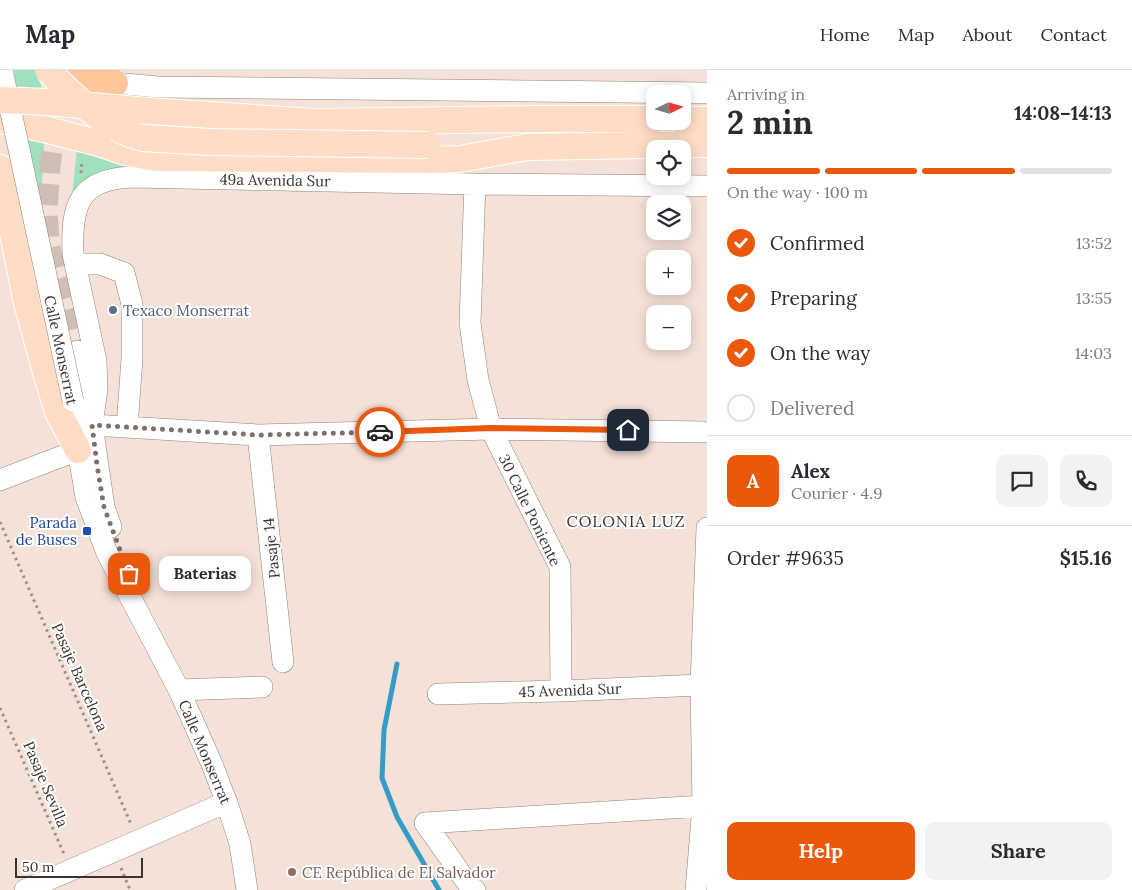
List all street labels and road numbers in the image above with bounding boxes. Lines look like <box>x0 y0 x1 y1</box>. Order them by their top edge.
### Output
street label: 49a Avenida Sur <box>219 170 331 190</box>
street label: Calle Monserrat <box>40 294 82 407</box>
street label: 30 Calle Poniente <box>495 451 565 569</box>
street label: Pasaje 14 <box>258 517 284 579</box>
street label: Pasaje Barcelona <box>48 620 112 734</box>
street label: 45 Avenida Sur <box>518 679 622 701</box>
street label: Calle Monserrat <box>174 697 236 807</box>
street label: Pasaje Sevilla <box>19 738 73 830</box>

